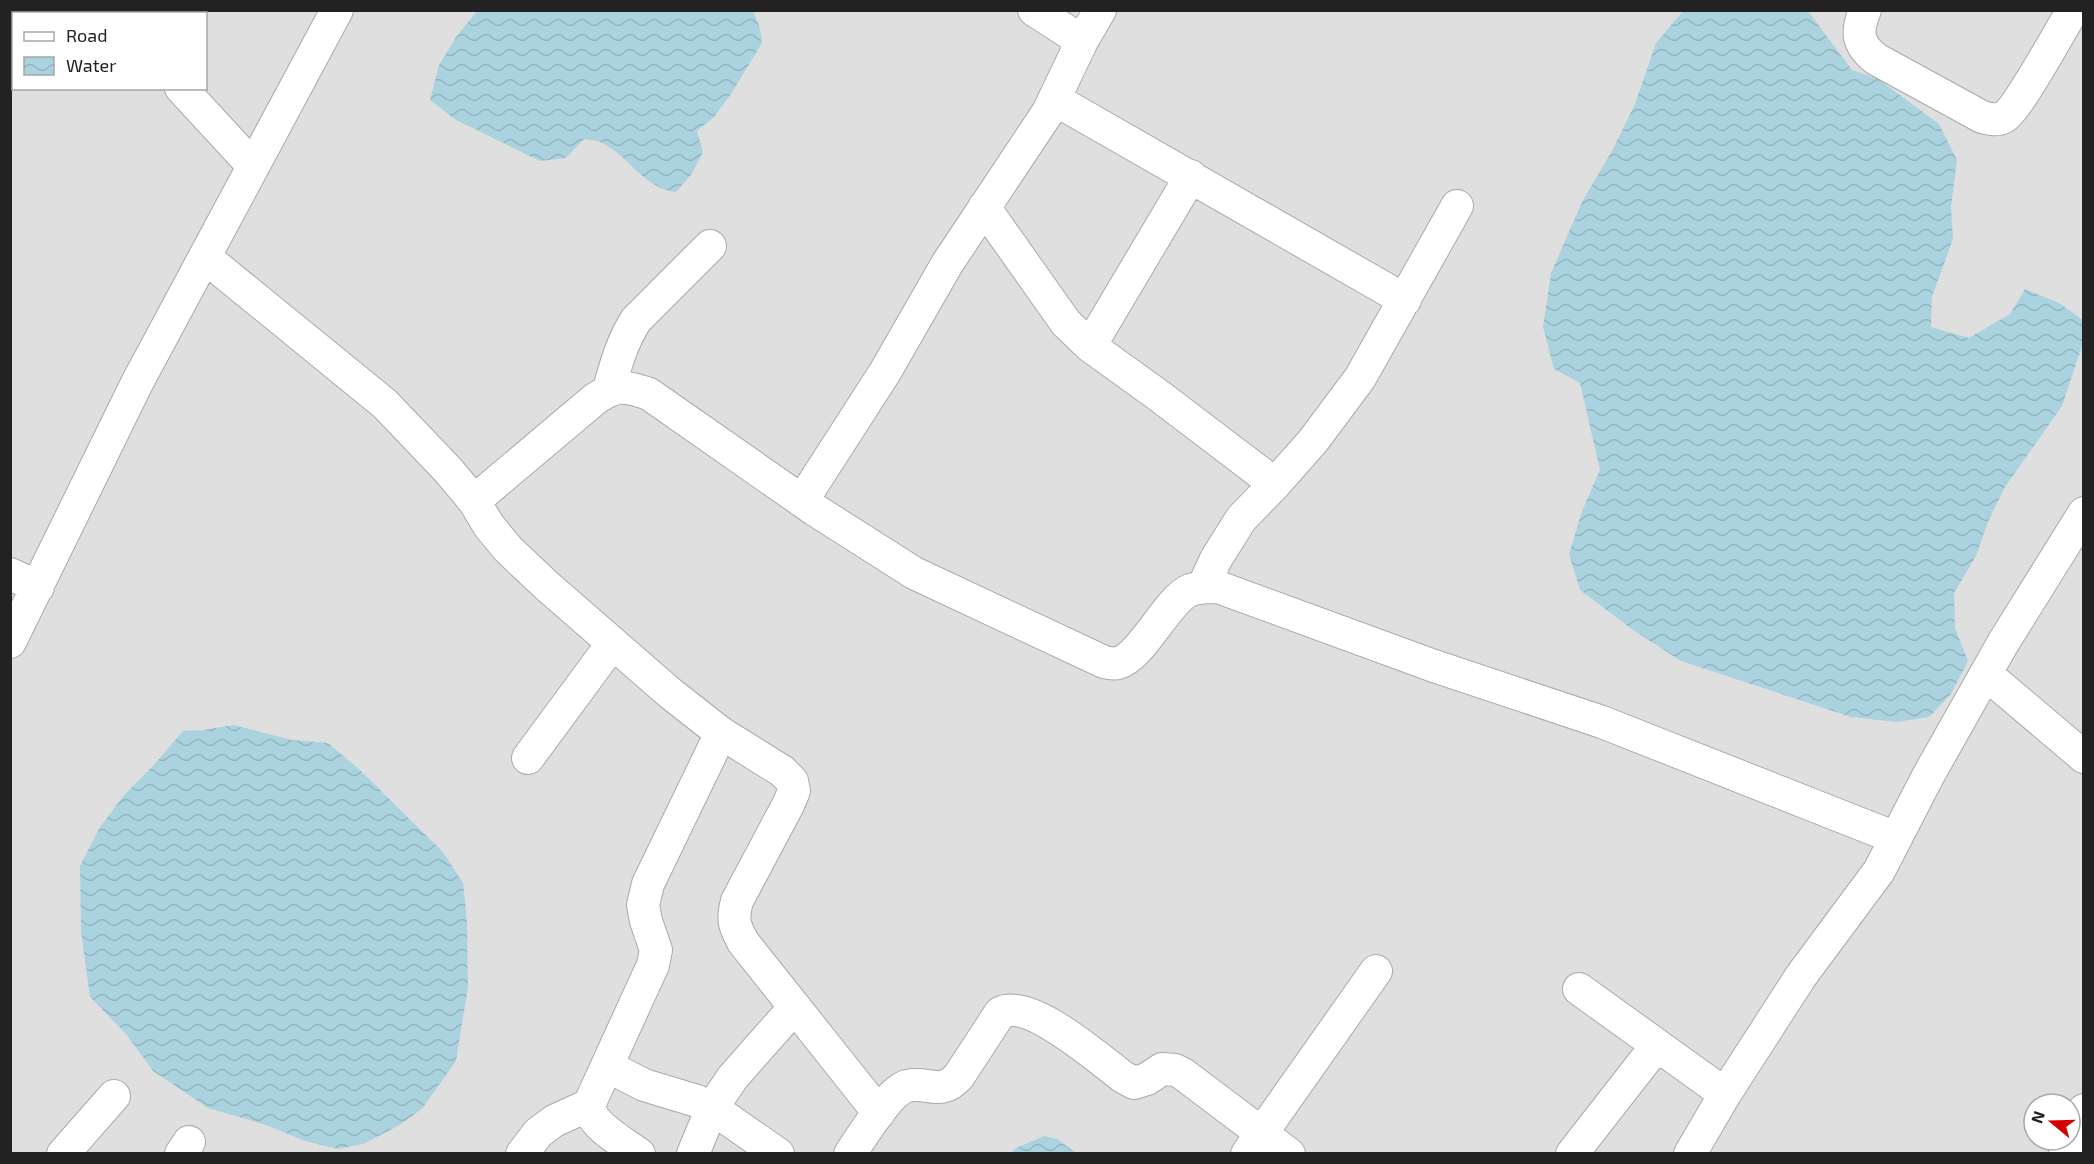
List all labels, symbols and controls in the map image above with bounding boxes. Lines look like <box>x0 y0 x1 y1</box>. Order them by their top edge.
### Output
legend <box>12 12 207 90</box>
text: Road <box>66 24 107 46</box>
text: Water <box>66 54 116 76</box>
north arrow <box>2022 1092 2082 1152</box>
text: N <box>2026 1108 2048 1126</box>

